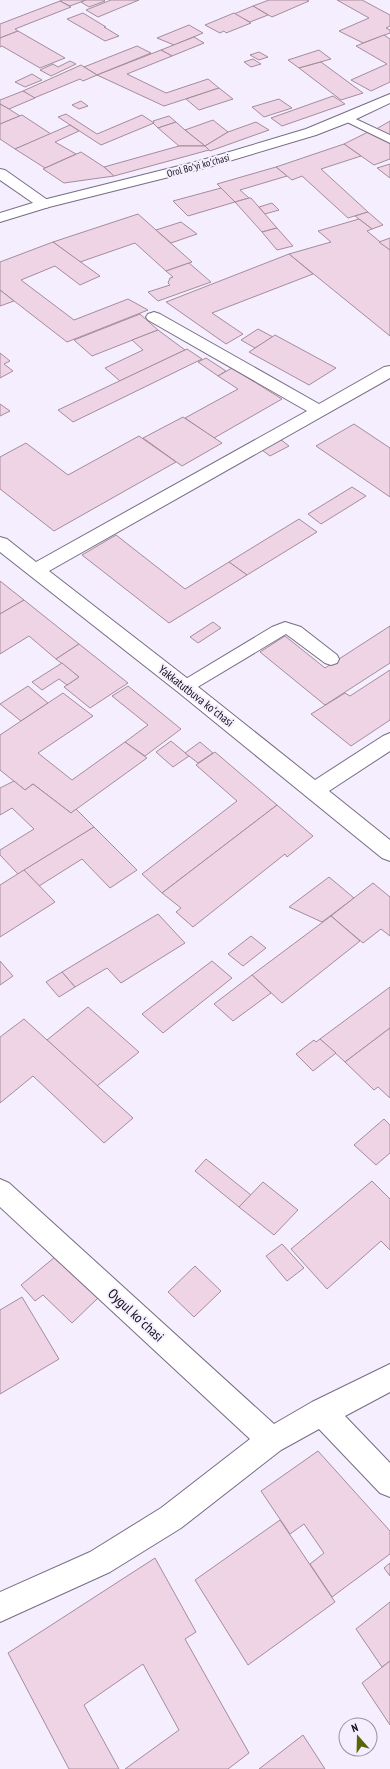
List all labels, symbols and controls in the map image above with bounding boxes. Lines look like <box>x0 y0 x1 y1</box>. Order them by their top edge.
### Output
street label: Orol Boʻyi koʻchasi <box>165 151 231 180</box>
street label: Yakkatutbuva koʻchasi <box>156 662 237 730</box>
street label: Oygul koʻchasi <box>104 1285 168 1345</box>
north arrow <box>338 1717 378 1757</box>
text: N <box>349 1720 360 1735</box>

